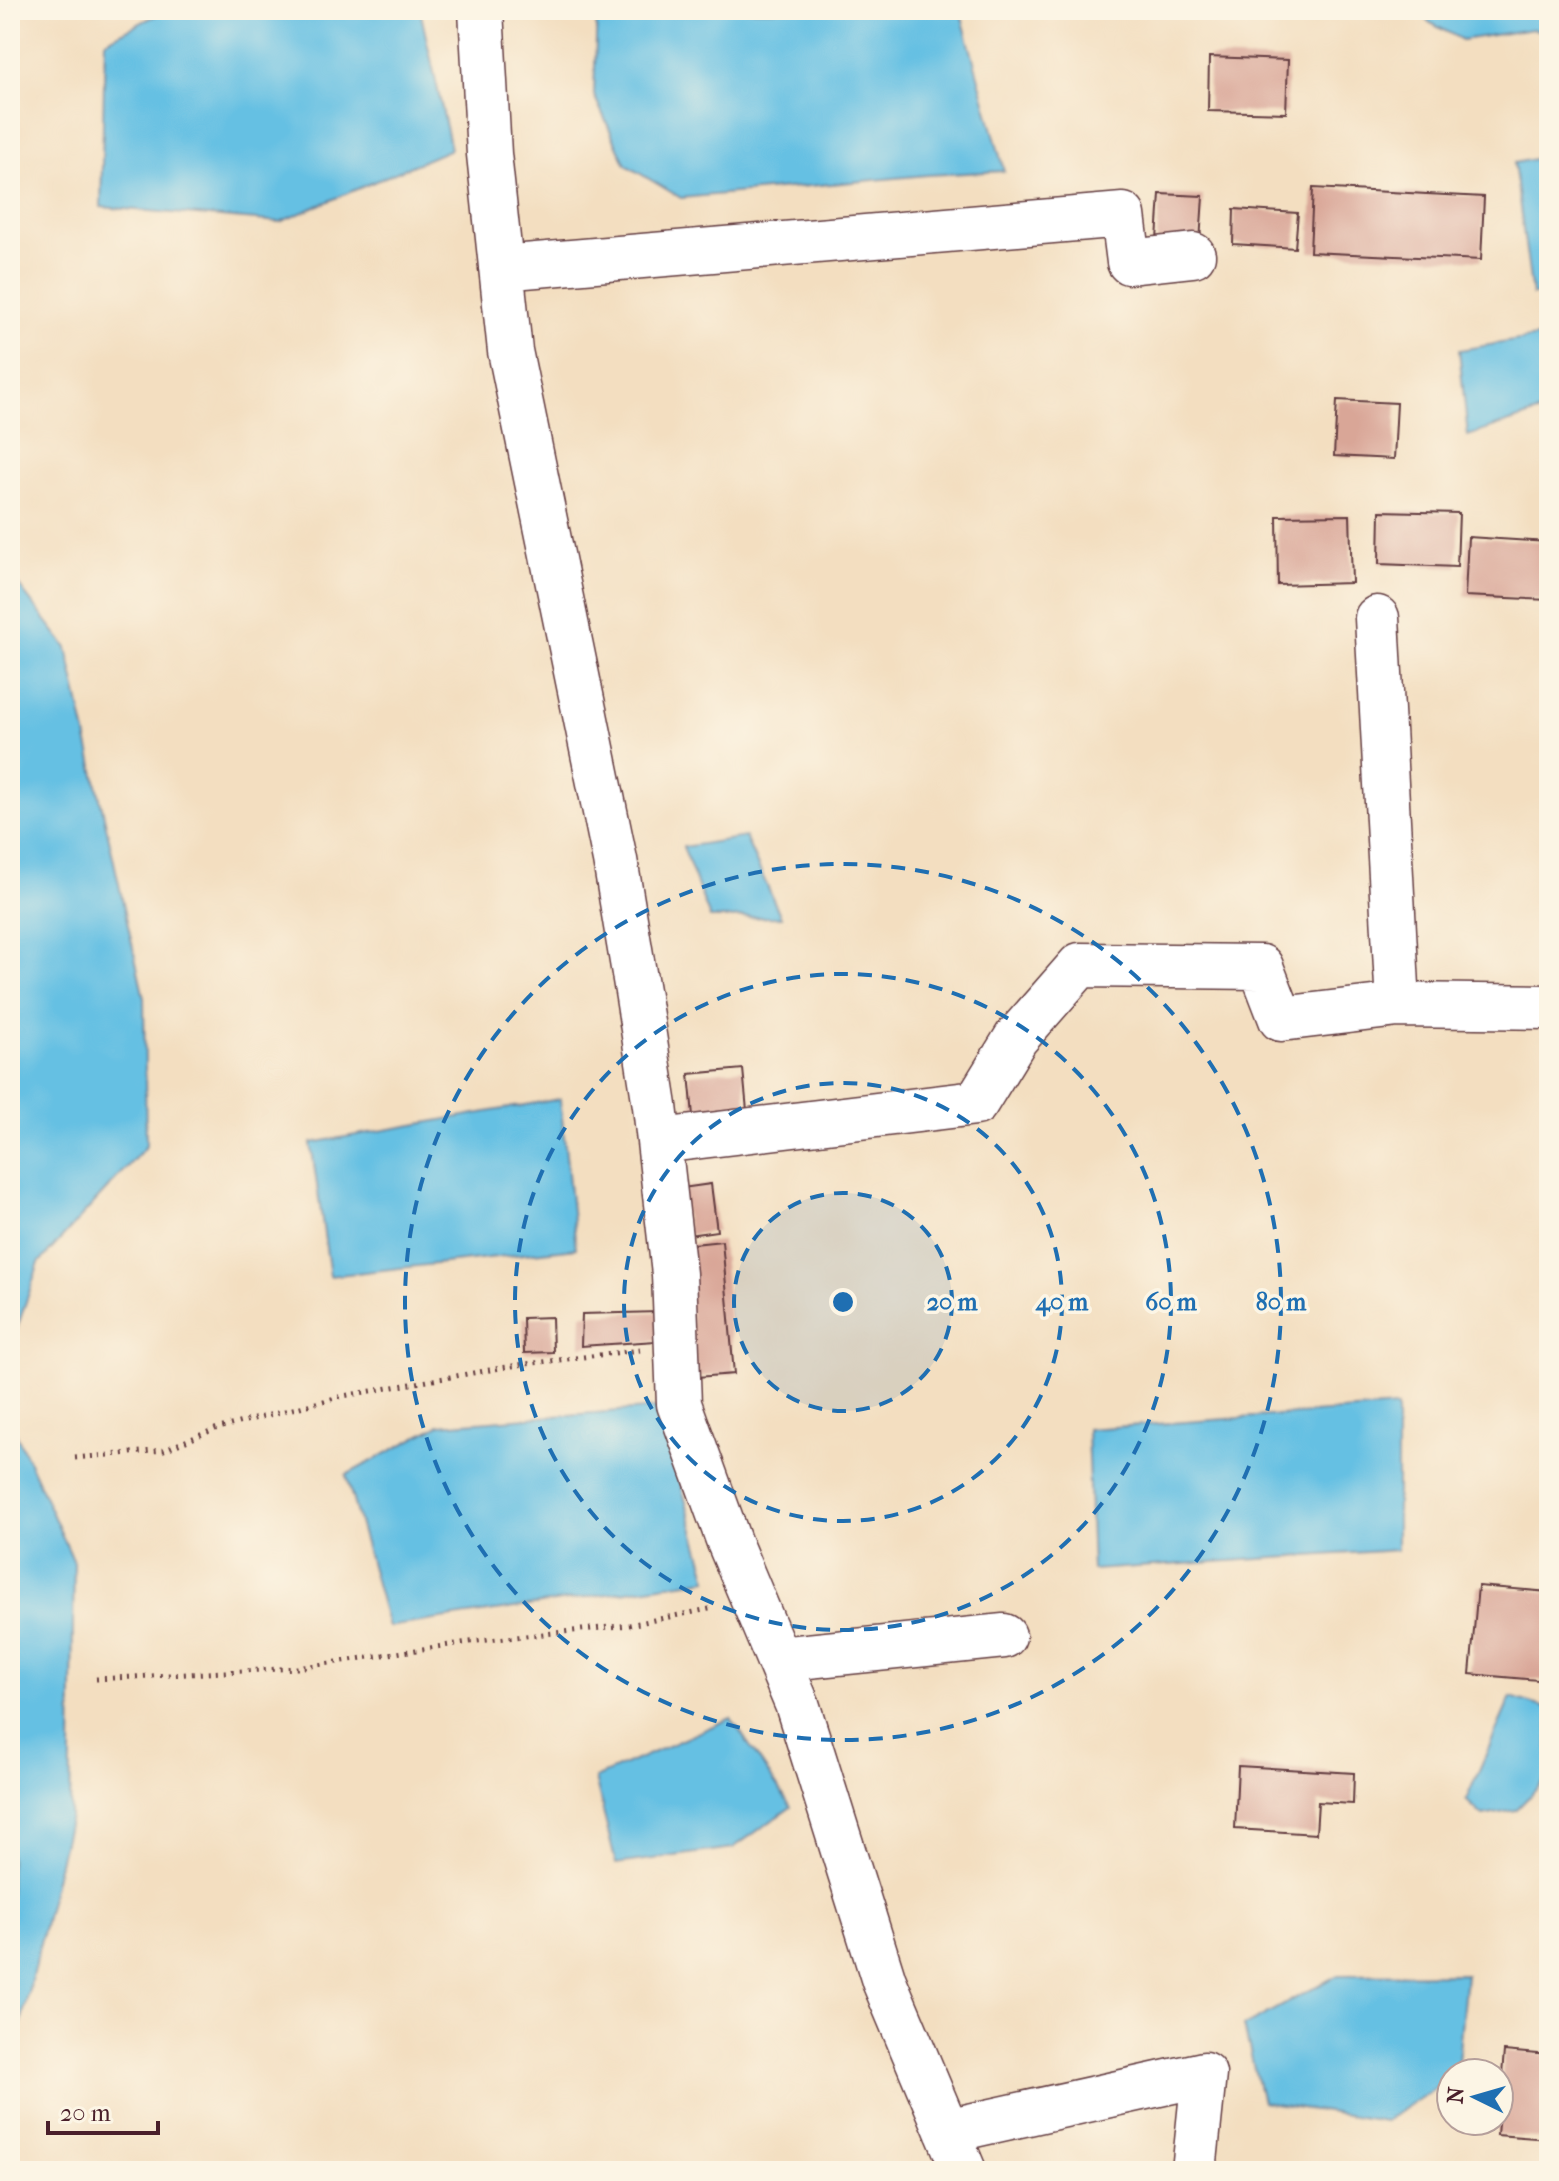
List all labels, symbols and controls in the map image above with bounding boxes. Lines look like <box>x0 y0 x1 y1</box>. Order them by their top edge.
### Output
centre of rings <box>829 1288 857 1316</box>
text: 20 m <box>927 1288 978 1316</box>
text: 40 m <box>1035 1288 1089 1317</box>
text: 60 m <box>1145 1288 1198 1316</box>
text: 80 m <box>1256 1288 1307 1316</box>
north arrow <box>1435 2057 1515 2137</box>
scale bar <box>48 2085 158 2135</box>
text: N <box>1442 2086 1470 2105</box>
text: 20 m <box>60 2099 111 2127</box>

